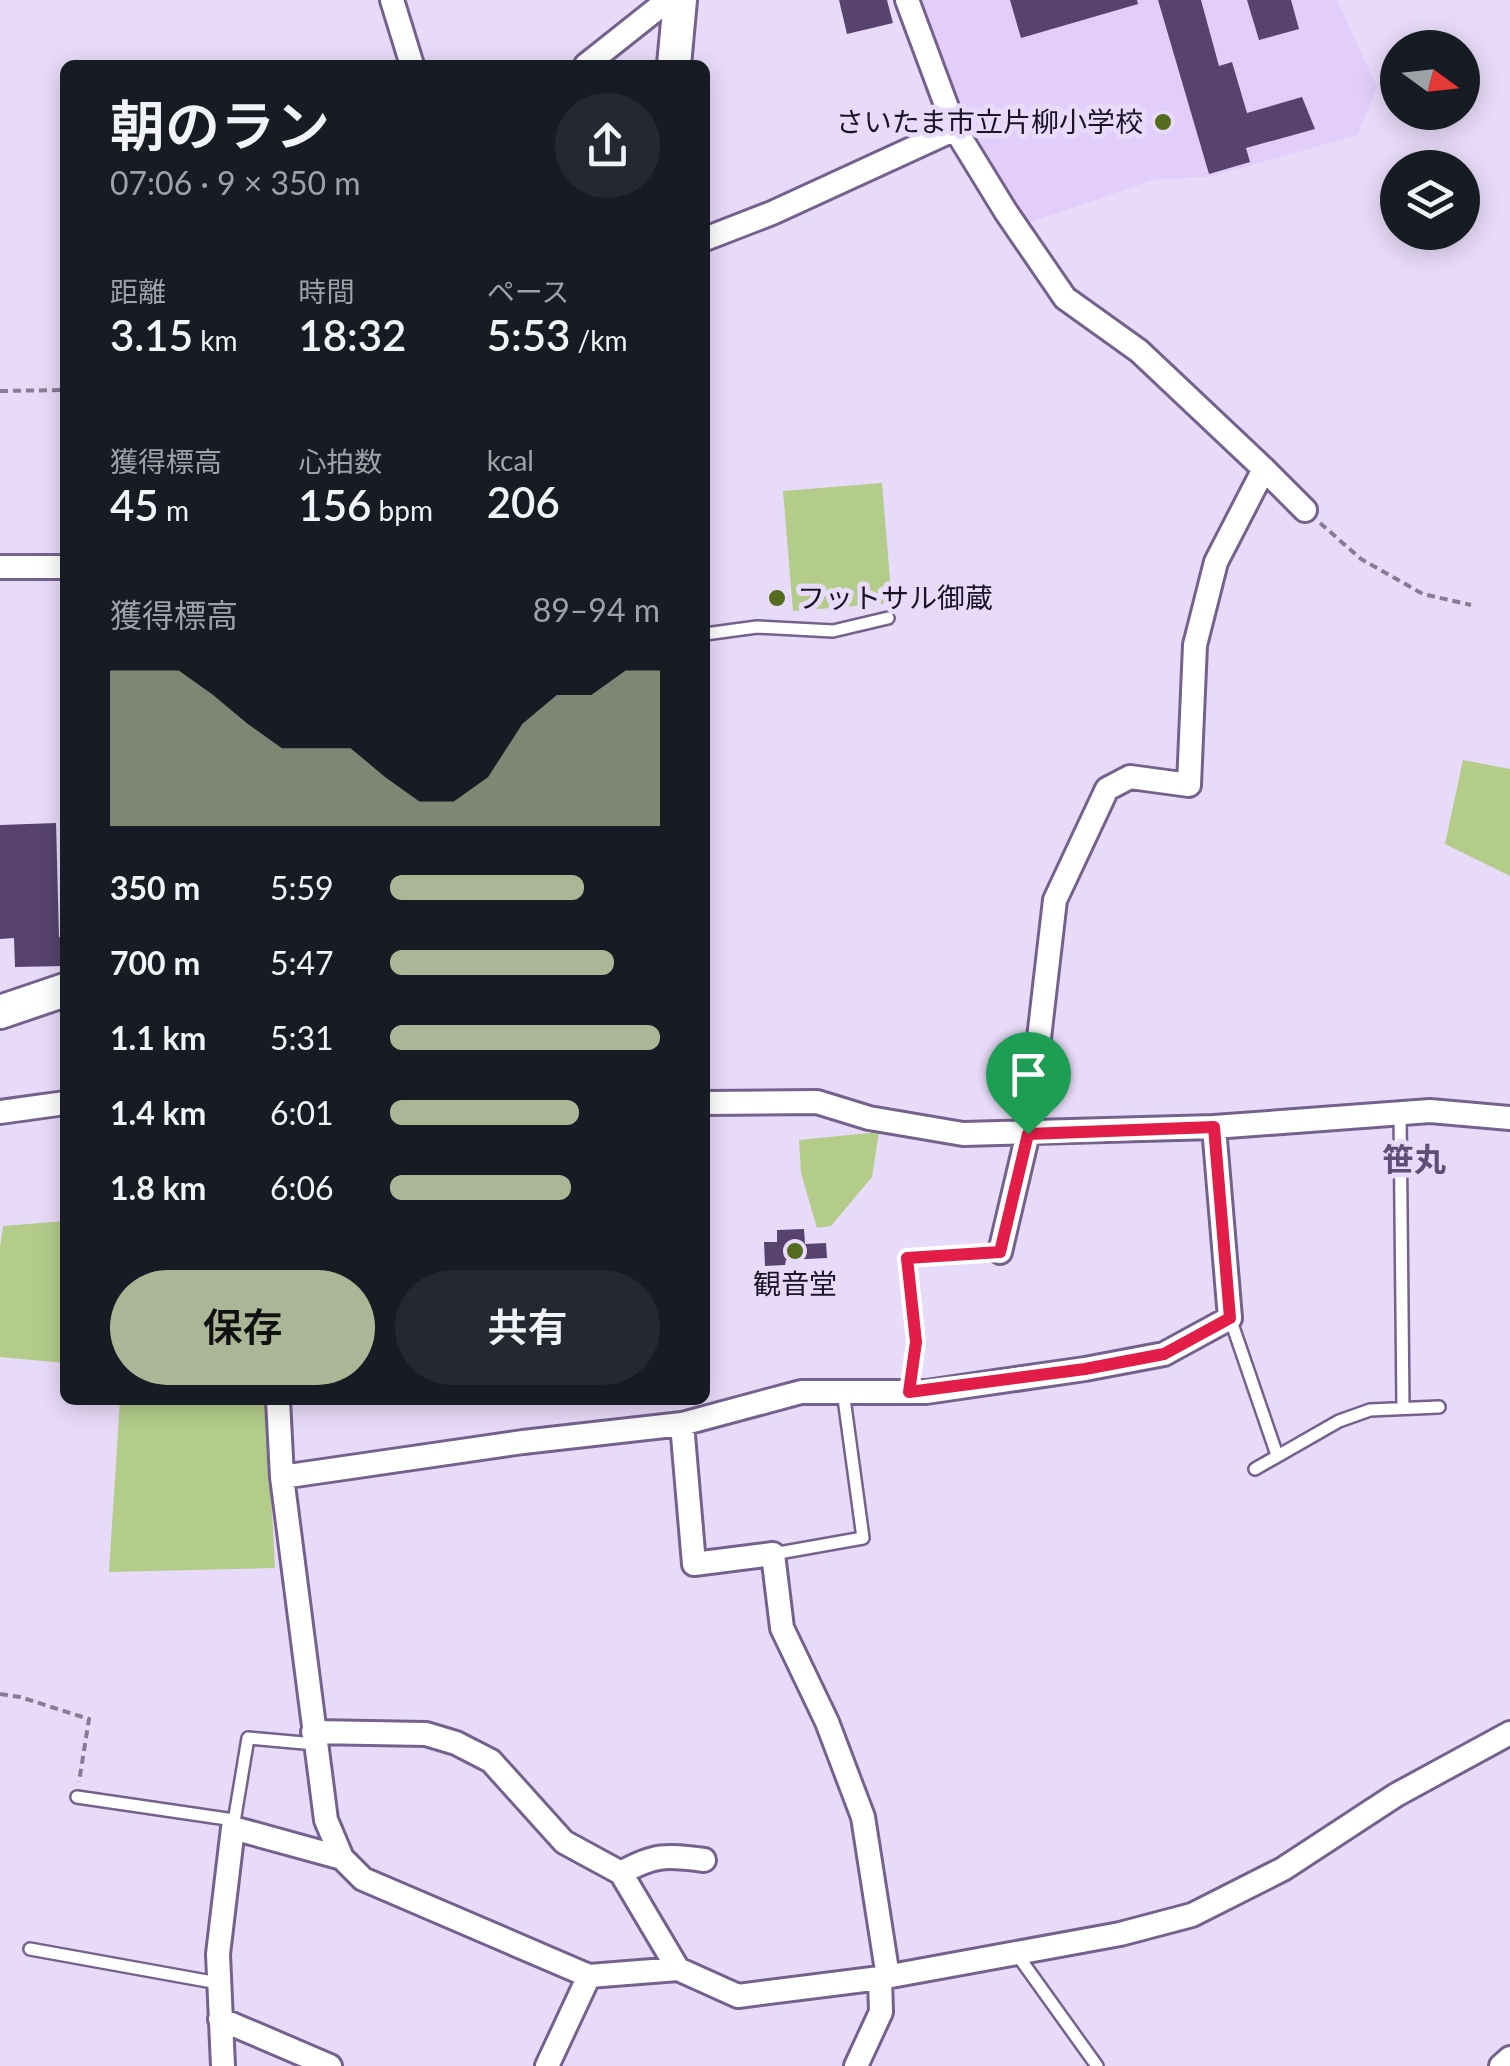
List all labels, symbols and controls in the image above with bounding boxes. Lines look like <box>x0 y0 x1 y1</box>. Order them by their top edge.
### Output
north arrow <box>1380 30 1480 130</box>
map controls <box>1380 30 1480 250</box>
text: 朝のラン <box>110 92 330 158</box>
button: share <box>555 93 660 198</box>
place label: さいたま市立片柳小学校 <box>836 104 1143 138</box>
marker: さいたま市立片柳小学校 <box>1152 111 1174 133</box>
button: layers <box>1380 150 1480 250</box>
text: 07:06 · 9 × 350 m <box>110 163 361 202</box>
text: 距離 <box>110 274 166 308</box>
text: 時間 <box>298 274 354 308</box>
text: ペース <box>487 274 569 308</box>
text: 3.15 <box>110 310 193 360</box>
text: 18:32 <box>298 310 406 360</box>
text: 5:53 <box>487 310 570 360</box>
text: km <box>193 323 237 357</box>
text: /km <box>570 323 627 357</box>
text: kcal <box>487 443 534 477</box>
text: 獲得標高 <box>110 444 222 478</box>
text: 心拍数 <box>298 444 382 478</box>
text: 206 <box>487 477 560 527</box>
text: 45 <box>110 480 159 530</box>
text: 156 <box>298 480 371 530</box>
text: m <box>159 493 189 527</box>
text: bpm <box>371 493 433 527</box>
place label: フットサル御蔵 <box>797 580 993 614</box>
marker: フットサル御蔵 <box>766 587 788 609</box>
text: 89–94 m <box>533 590 660 629</box>
text: 獲得標高 <box>110 595 238 634</box>
text: 350 m <box>110 868 200 907</box>
text: 5:59 <box>270 868 334 907</box>
text: 700 m <box>110 943 200 982</box>
text: 5:47 <box>270 943 334 982</box>
text: 1.1 km <box>110 1018 206 1057</box>
text: 5:31 <box>270 1018 334 1057</box>
pin <box>986 1032 1071 1135</box>
icon: arrive <box>1001 1047 1056 1102</box>
text: 1.4 km <box>110 1093 206 1132</box>
text: 6:01 <box>270 1093 334 1132</box>
district label: 笹丸 <box>1382 1139 1446 1178</box>
text: 1.8 km <box>110 1168 206 1207</box>
text: 6:06 <box>270 1168 334 1207</box>
marker: 観音堂 <box>784 1240 806 1262</box>
place label: 観音堂 <box>753 1266 837 1300</box>
button: 保存 <box>110 1270 375 1385</box>
button: 共有 <box>395 1270 660 1385</box>

